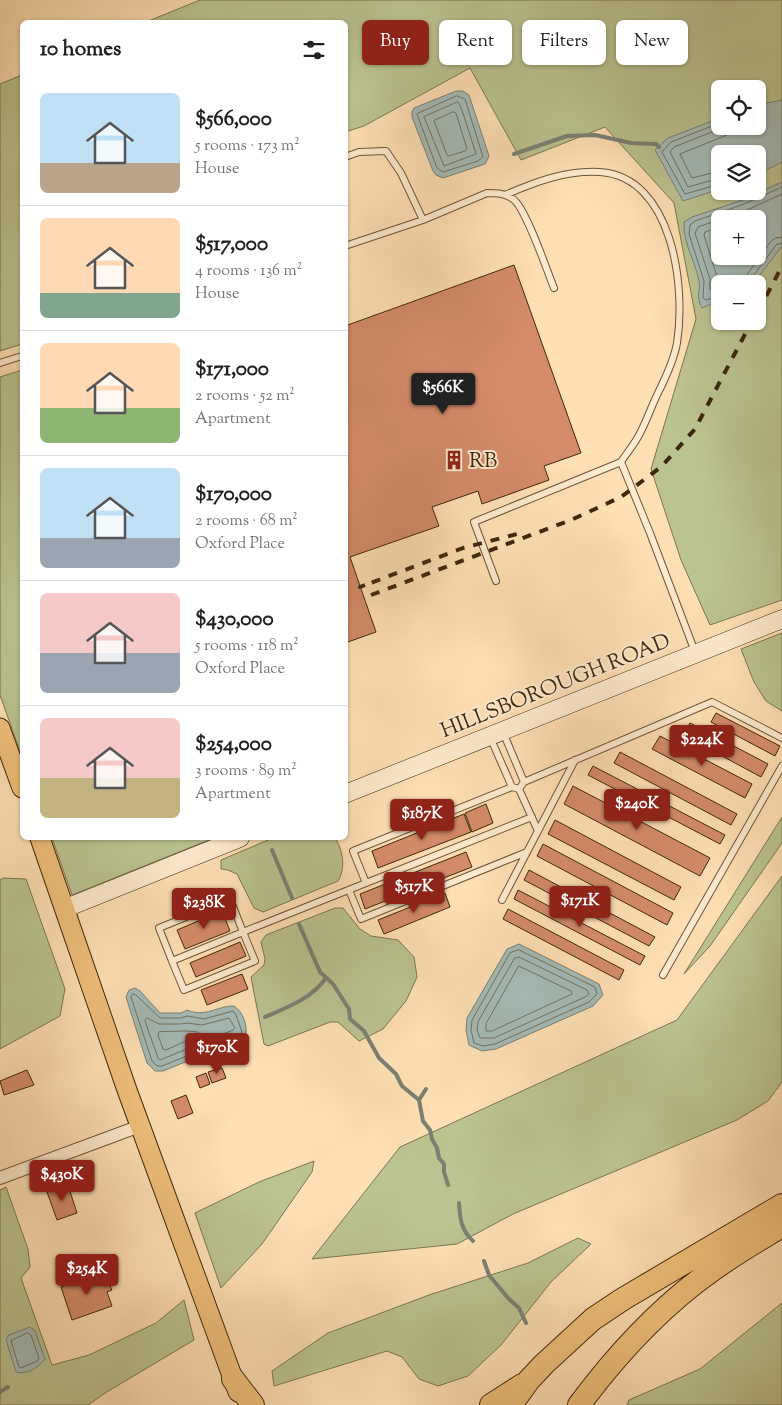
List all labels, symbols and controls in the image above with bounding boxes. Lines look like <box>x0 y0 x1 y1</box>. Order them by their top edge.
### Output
chip: Buy <box>362 20 429 65</box>
chip: Rent <box>439 20 512 65</box>
chip: Filters <box>522 20 606 65</box>
chip: New <box>616 20 688 65</box>
text: 10 homes <box>40 35 121 65</box>
icon: filters <box>300 36 328 64</box>
map controls <box>711 80 766 330</box>
button: locate <box>711 80 766 135</box>
text: $566,000 <box>195 105 272 135</box>
icon: home <box>80 113 140 173</box>
text: 5 rooms · 173 m² <box>195 135 300 158</box>
button: layers <box>711 145 766 200</box>
text: House <box>195 158 239 181</box>
button: + <box>711 210 766 265</box>
text: $517,000 <box>195 230 268 260</box>
icon: home <box>80 238 140 298</box>
text: 4 rooms · 136 m² <box>195 260 302 283</box>
button: − <box>711 275 766 330</box>
text: House <box>195 283 239 306</box>
text: $171,000 <box>195 355 269 385</box>
icon: home <box>80 363 140 423</box>
pin: $566K <box>408 372 478 415</box>
text: $566K <box>422 377 464 400</box>
text: 2 rooms · 52 m² <box>195 385 295 408</box>
text: Apartment <box>195 408 271 431</box>
place label: RB <box>469 447 497 477</box>
building icon: RB <box>443 449 465 471</box>
text: $170,000 <box>195 480 272 510</box>
icon: home <box>80 488 140 548</box>
text: 2 rooms · 68 m² <box>195 510 298 533</box>
text: Oxford Place <box>195 533 285 556</box>
text: $430,000 <box>195 605 274 635</box>
icon: home <box>80 613 140 673</box>
street label: HILLSBOROUGH ROAD <box>436 627 675 747</box>
text: 5 rooms · 118 m² <box>195 635 299 658</box>
text: Oxford Place <box>195 658 285 681</box>
pin: $224K <box>667 724 737 767</box>
text: $224K <box>680 729 724 752</box>
text: $254,000 <box>195 730 272 760</box>
icon: home <box>80 738 140 798</box>
text: 3 rooms · 89 m² <box>195 760 297 783</box>
text: Apartment <box>195 783 271 806</box>
pin: $240K <box>602 788 672 831</box>
text: $240K <box>615 793 659 816</box>
pin: $187K <box>387 798 457 841</box>
text: $187K <box>401 803 443 826</box>
pin: $517K <box>379 872 449 914</box>
text: $517K <box>394 876 434 899</box>
pin: $171K <box>545 886 615 928</box>
pin: $238K <box>169 888 239 930</box>
text: $171K <box>560 890 600 913</box>
text: $238K <box>183 892 225 915</box>
pin: $170K <box>182 1032 252 1075</box>
text: $170K <box>196 1037 238 1060</box>
pin: $430K <box>27 1160 97 1202</box>
text: $430K <box>41 1164 83 1187</box>
pin: $254K <box>52 1254 122 1296</box>
text: $254K <box>66 1258 108 1281</box>

